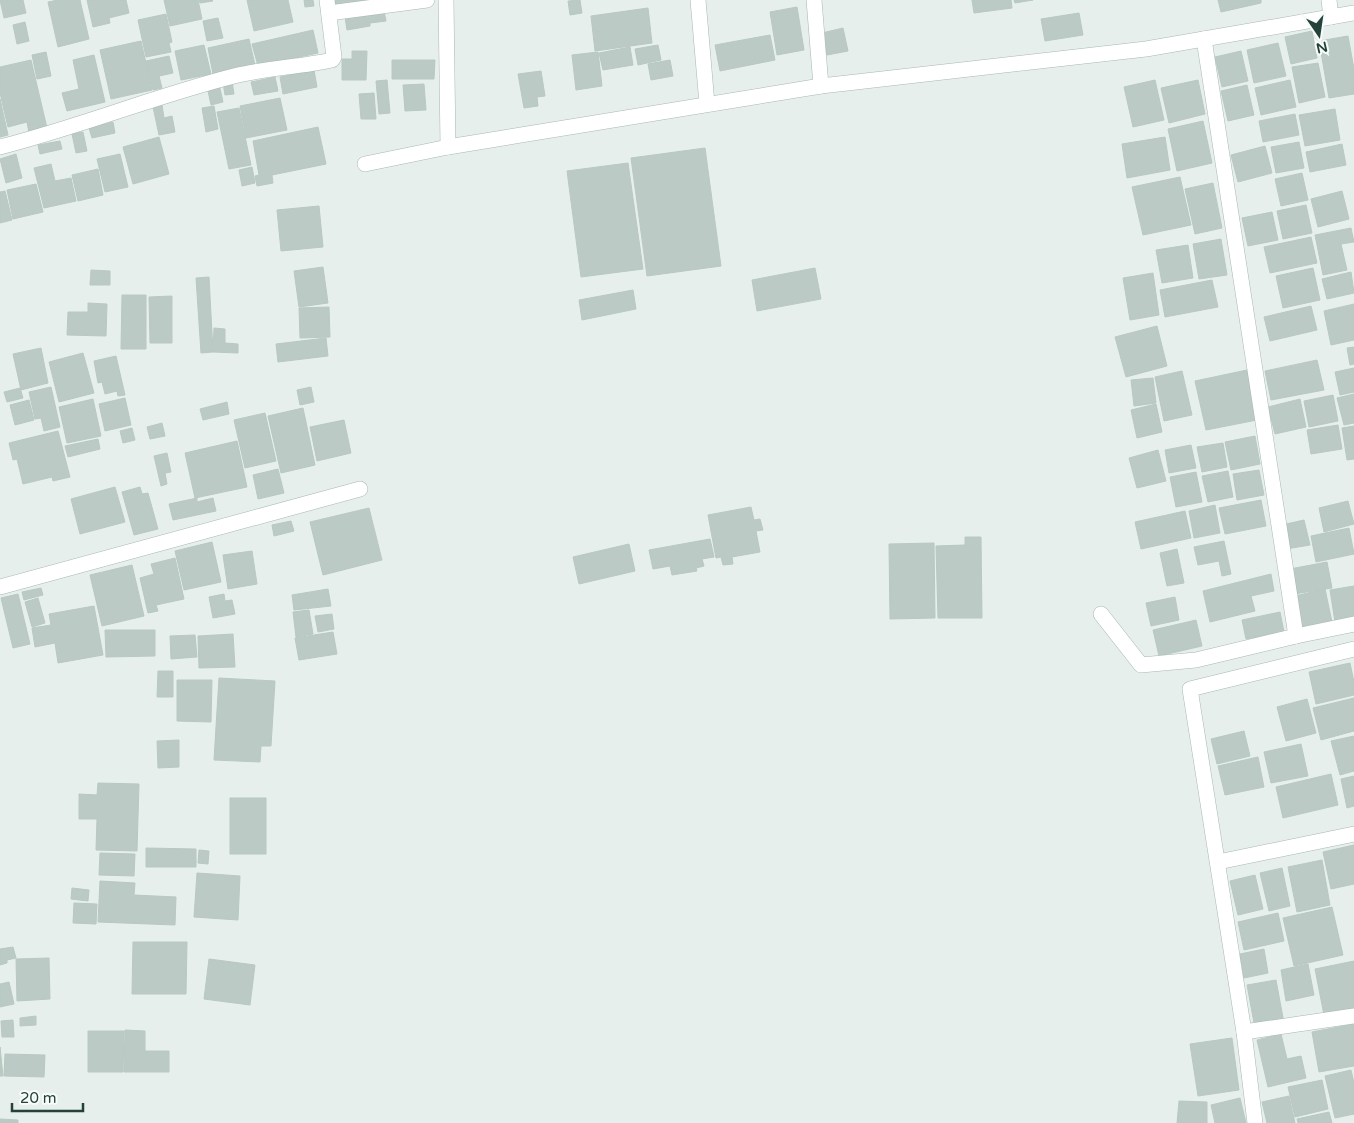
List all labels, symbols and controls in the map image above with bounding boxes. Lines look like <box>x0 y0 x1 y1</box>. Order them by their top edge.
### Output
north arrow <box>1294 10 1344 60</box>
text: N <box>1314 38 1329 57</box>
scale bar <box>12 1080 84 1112</box>
text: 20 m <box>20 1089 57 1107</box>

